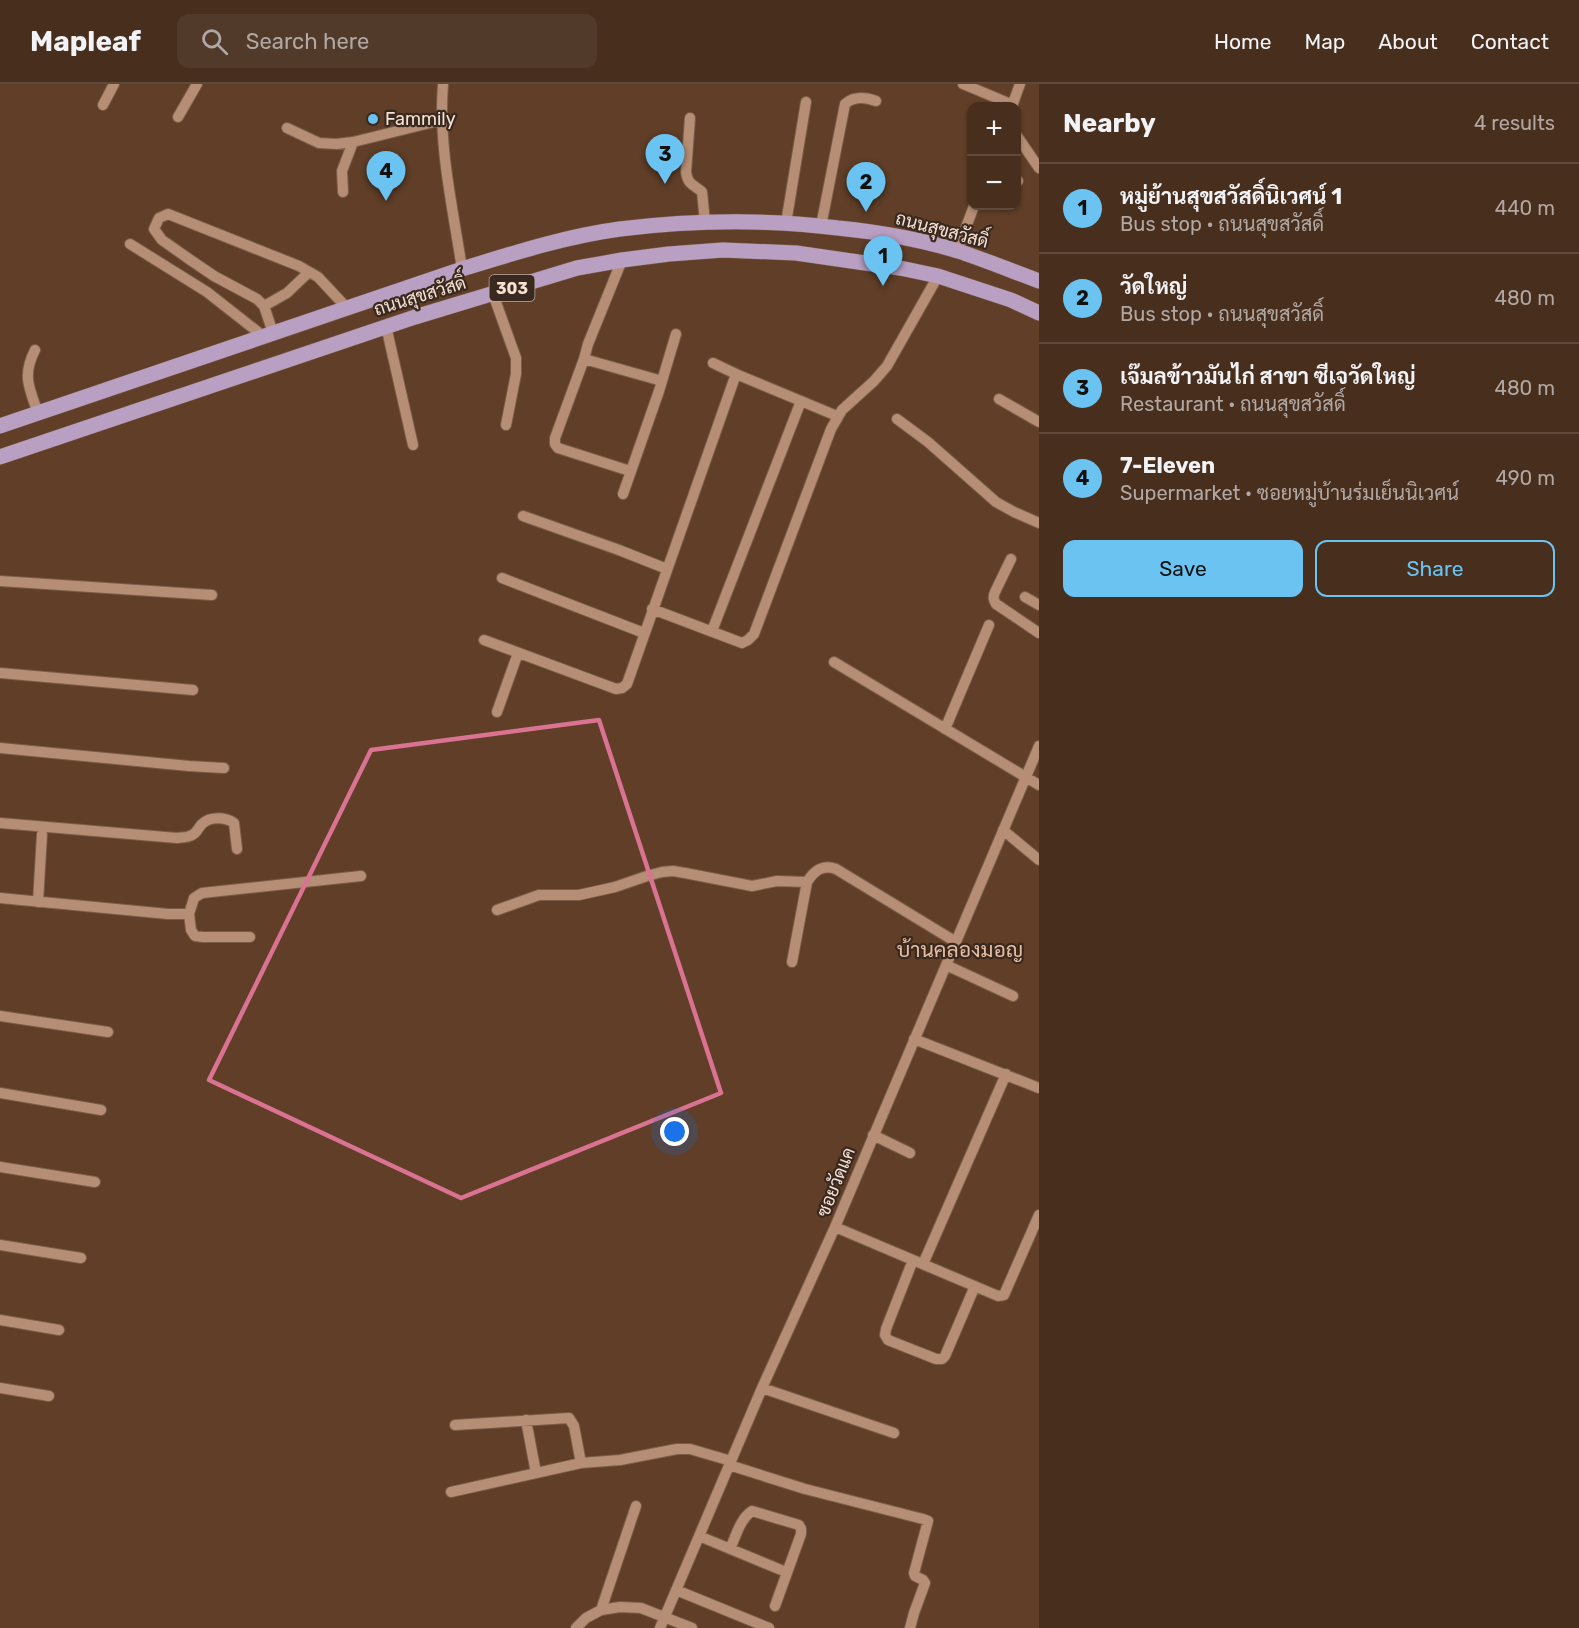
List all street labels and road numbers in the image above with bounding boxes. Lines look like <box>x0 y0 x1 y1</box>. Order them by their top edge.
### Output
street label: ถนนสุขสวัสดิ์ <box>893 202 992 254</box>
street label: ถนนสุขสวัสดิ์ <box>370 267 469 321</box>
road number: 303 <box>490 275 534 301</box>
street label: ซอยวัดแค <box>812 1144 860 1220</box>

